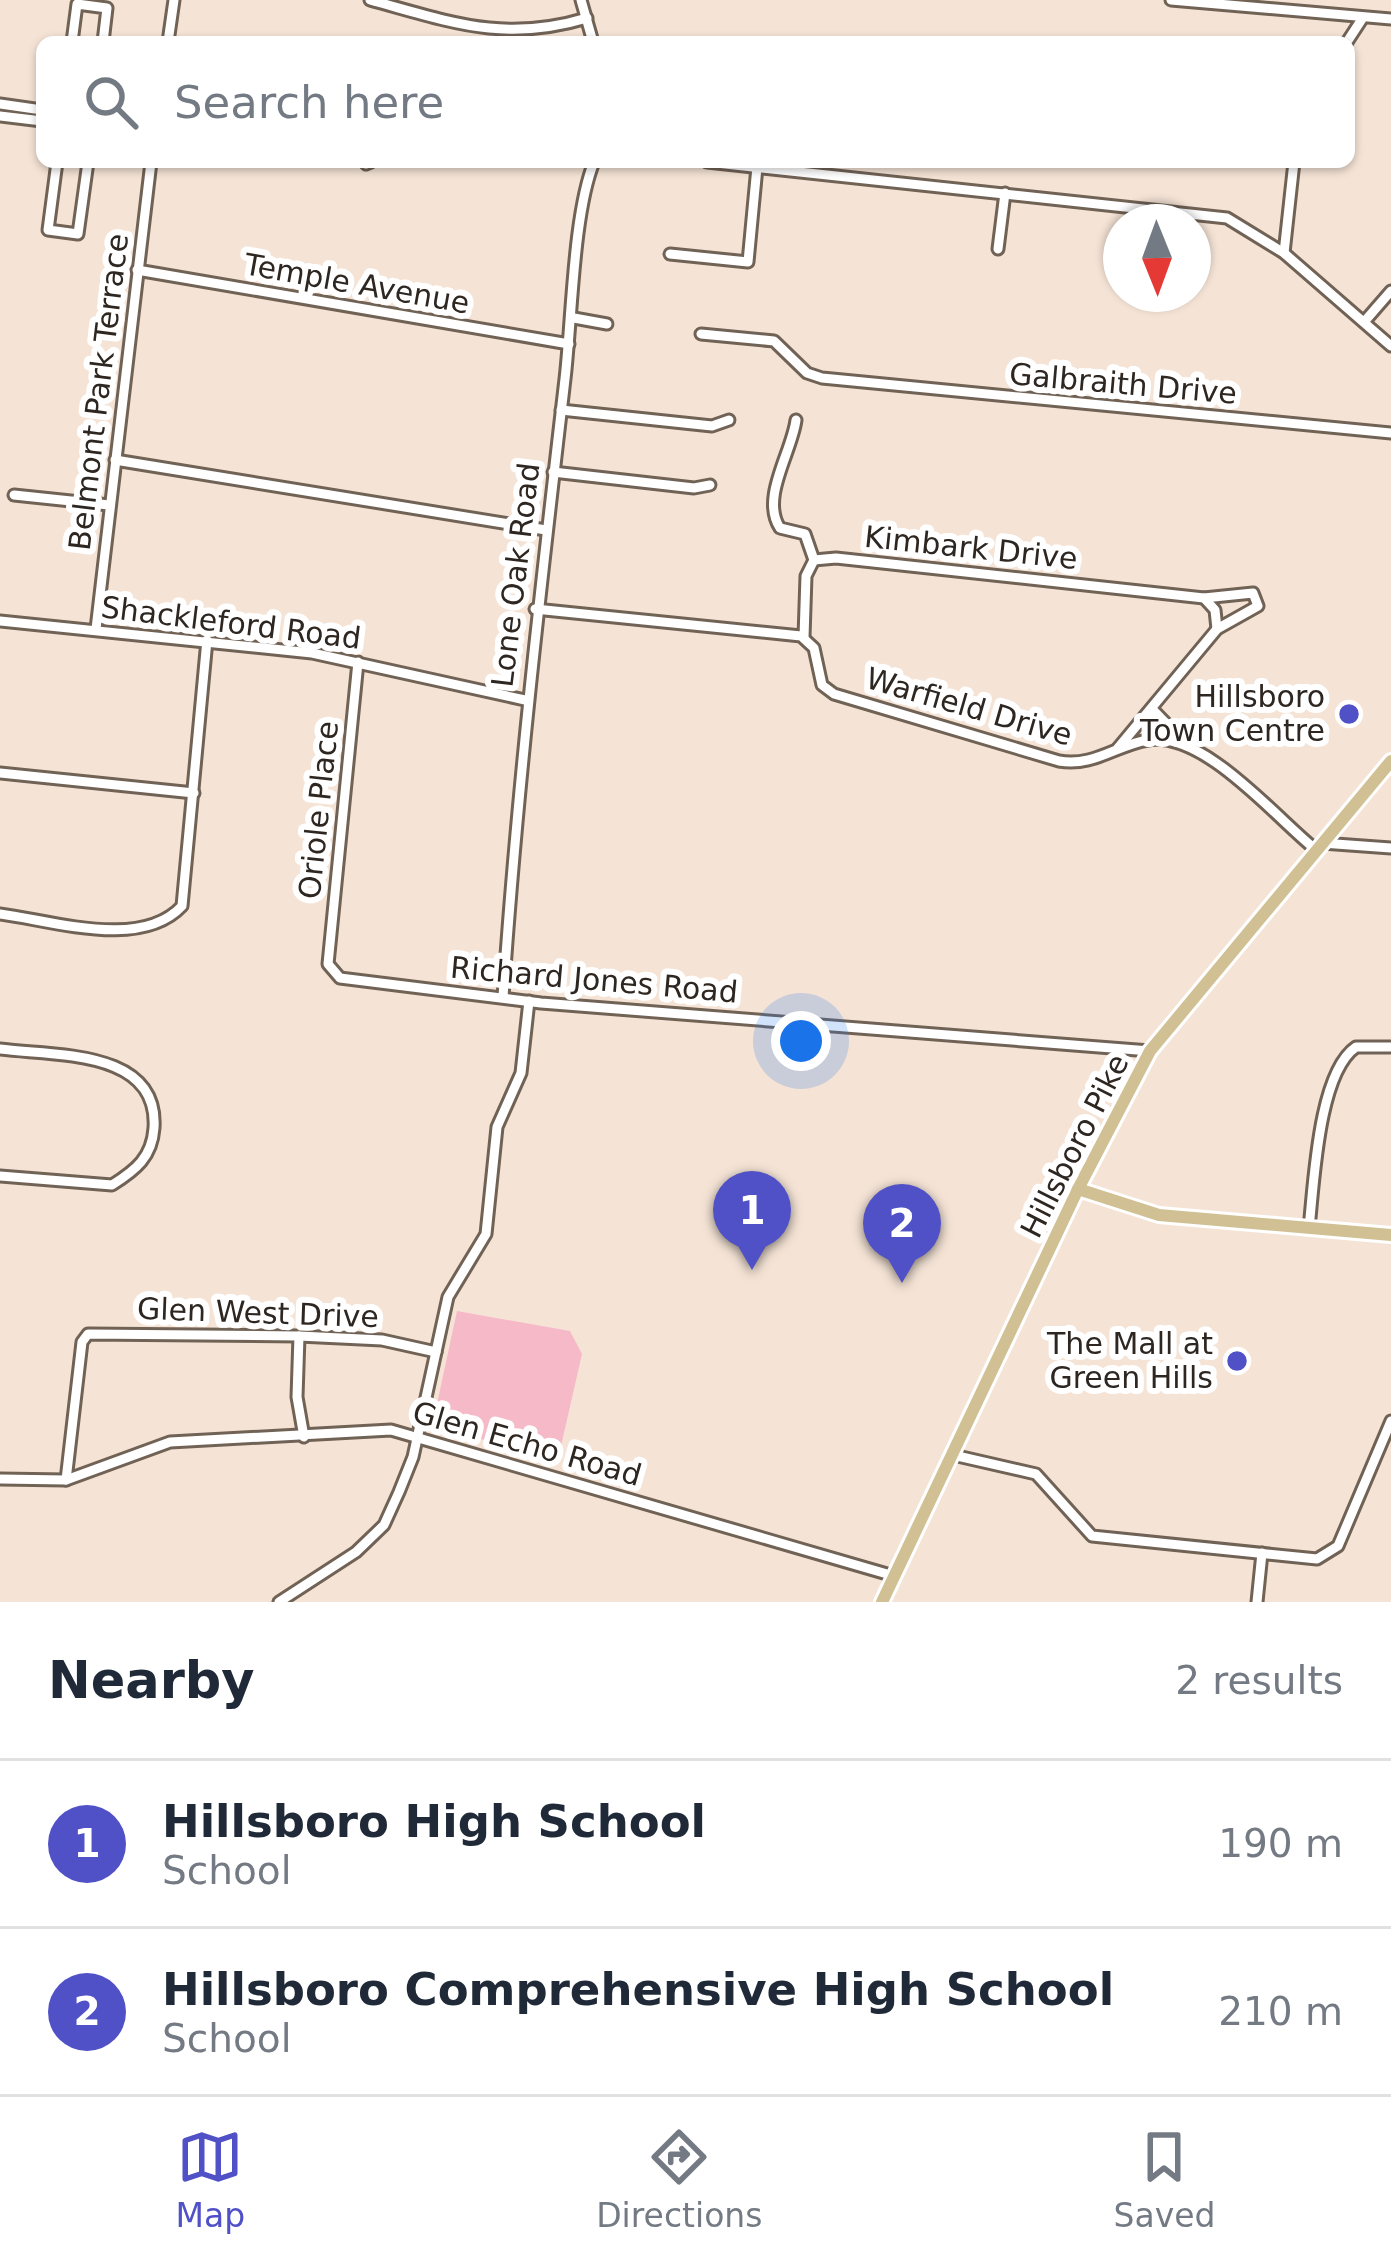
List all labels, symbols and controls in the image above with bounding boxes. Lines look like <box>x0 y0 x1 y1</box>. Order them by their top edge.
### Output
search box <box>36 36 1355 168</box>
icon: search <box>78 69 144 135</box>
text: Search here <box>174 76 444 129</box>
north arrow <box>1103 204 1211 312</box>
street label: Belmont Park Terrace <box>62 232 135 552</box>
street label: Temple Avenue <box>241 246 472 321</box>
street label: Galbraith Drive <box>1008 356 1238 411</box>
street label: Lone Oak Road <box>484 461 547 689</box>
street label: Kimbark Drive <box>863 519 1079 576</box>
street label: Shackleford Road <box>99 589 363 656</box>
street label: Warfield Drive <box>862 660 1076 753</box>
place label: Hillsboro Town Centre <box>1139 679 1325 748</box>
marker: Hillsboro Town Centre <box>1336 701 1362 727</box>
street label: Oriole Place <box>292 719 345 901</box>
street label: Richard Jones Road <box>449 949 739 1010</box>
your location <box>771 1011 831 1071</box>
street label: Hillsboro Pike <box>1013 1048 1136 1243</box>
pin: 1 <box>713 1171 791 1270</box>
pin: 2 <box>863 1184 941 1283</box>
street label: Glen West Drive <box>137 1291 379 1334</box>
place label: The Mall at Green Hills <box>1046 1326 1213 1395</box>
marker: The Mall at Green Hills <box>1224 1348 1250 1374</box>
street label: Glen Echo Road <box>409 1394 646 1493</box>
text: Nearby <box>48 1651 255 1710</box>
text: 2 results <box>1175 1658 1343 1703</box>
text: Hillsboro High School <box>162 1795 706 1848</box>
text: 1 <box>73 1821 101 1866</box>
text: 190 m <box>1218 1821 1343 1866</box>
text: School <box>162 1848 291 1893</box>
text: Hillsboro Comprehensive High School <box>162 1963 1114 2016</box>
text: 2 <box>73 1989 101 2034</box>
text: 210 m <box>1218 1989 1343 2034</box>
text: School <box>162 2016 291 2061</box>
tab: Map <box>176 2124 245 2235</box>
tab: Directions <box>596 2124 762 2235</box>
tab: Saved <box>1114 2124 1215 2235</box>

